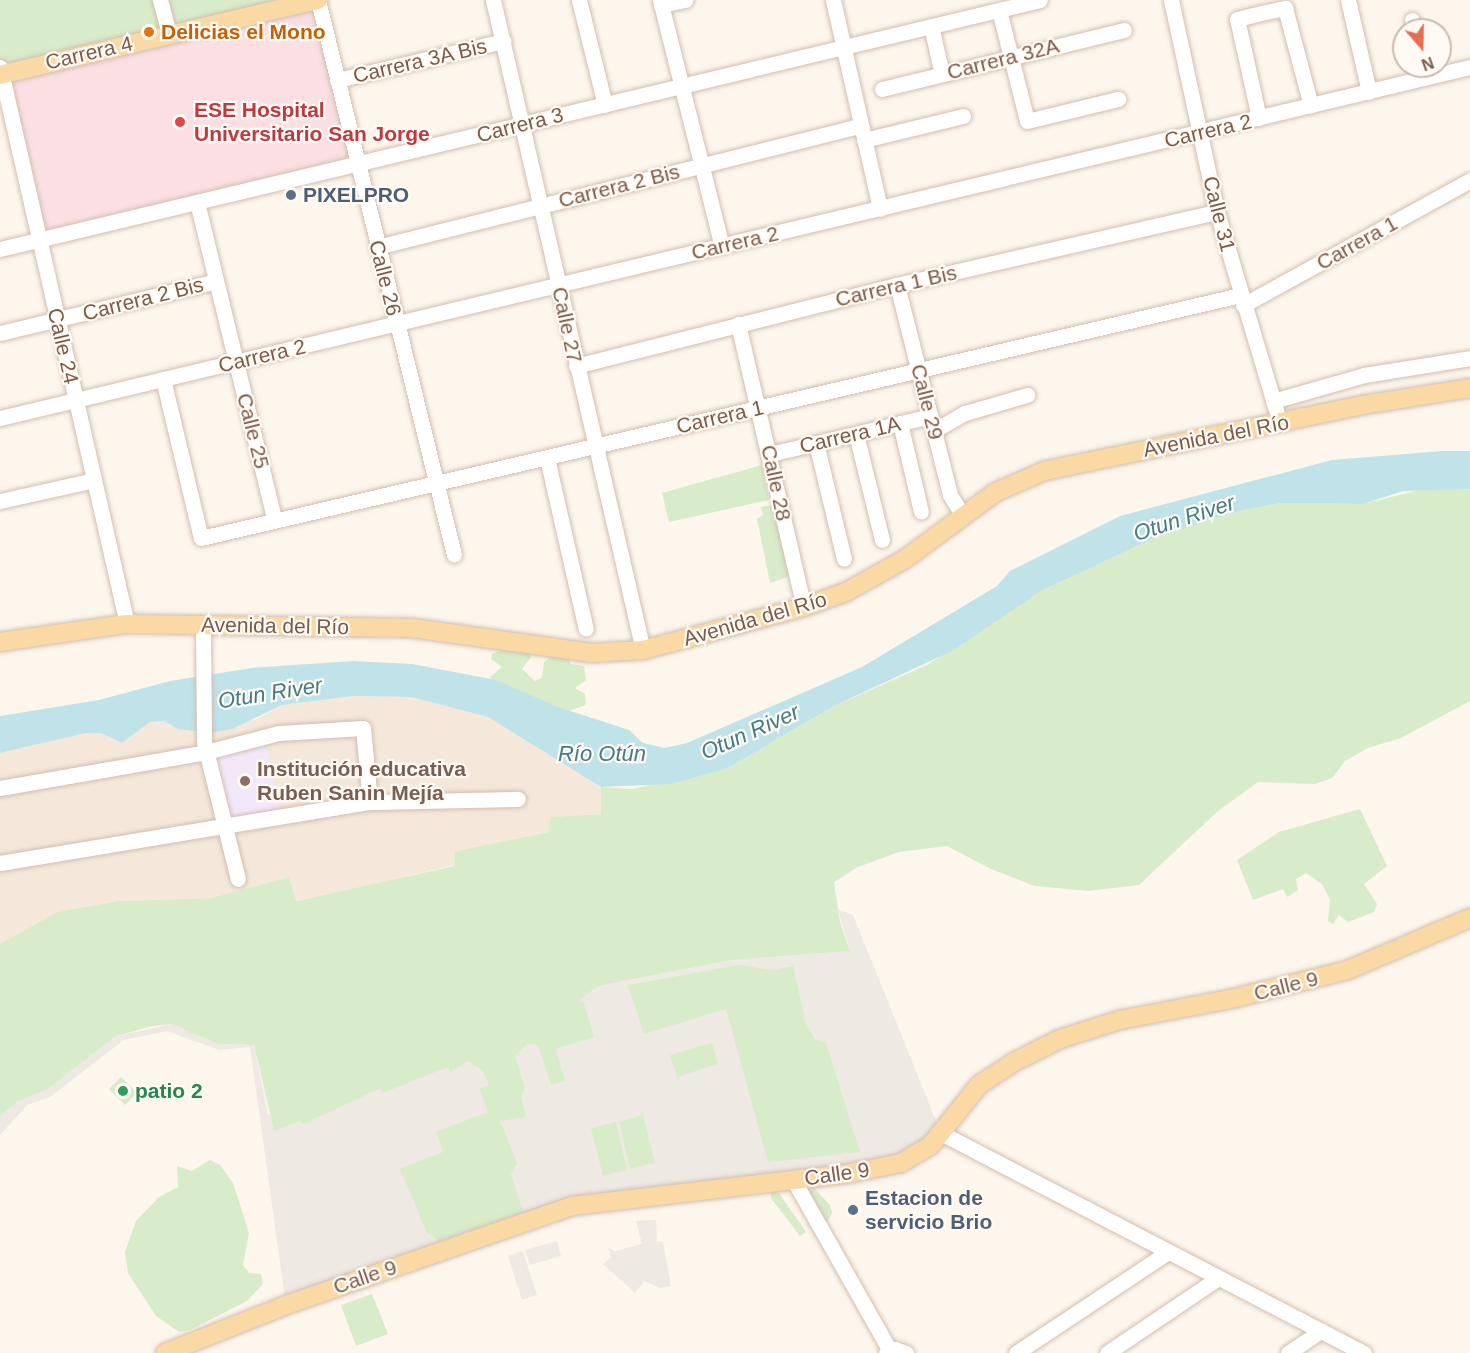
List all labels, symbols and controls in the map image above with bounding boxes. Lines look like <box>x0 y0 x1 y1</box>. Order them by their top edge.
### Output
north arrow <box>1392 18 1452 78</box>
place label: Delicias el Mono <box>161 19 326 45</box>
marker: Delicias el Mono <box>142 25 156 39</box>
street label: Carrera 4 <box>43 31 135 75</box>
street label: Carrera 3A Bis <box>350 33 490 89</box>
street label: Carrera 32A <box>944 33 1062 85</box>
text: N <box>1419 54 1436 73</box>
place label: ESE Hospital Universitario San Jorge <box>194 97 430 147</box>
street label: Carrera 3 <box>474 102 566 148</box>
street label: Carrera 2 <box>1162 109 1254 153</box>
marker: ESE Hospital Universitario San Jorge <box>171 113 189 131</box>
street label: Carrera 2 Bis <box>556 159 682 213</box>
street label: Calle 31 <box>1197 174 1241 254</box>
place label: PIXELPRO <box>303 182 409 208</box>
marker: PIXELPRO <box>284 188 298 202</box>
street label: Carrera 1 <box>1312 210 1402 276</box>
street label: Carrera 2 <box>689 221 781 265</box>
street label: Calle 26 <box>363 238 407 318</box>
street label: Carrera 1 Bis <box>833 260 959 312</box>
street label: Carrera 2 Bis <box>80 272 206 326</box>
street label: Calle 27 <box>547 285 587 365</box>
street label: Calle 24 <box>42 306 84 386</box>
street label: Carrera 2 <box>216 334 308 378</box>
street label: Calle 29 <box>905 362 949 442</box>
street label: Calle 25 <box>231 391 275 471</box>
street label: Carrera 1 <box>674 395 766 439</box>
street label: Avenida del Río <box>1141 410 1291 462</box>
street label: Carrera 1A <box>797 411 903 459</box>
street label: Calle 28 <box>756 443 796 523</box>
water label: Otun River <box>1130 489 1238 547</box>
street label: Avenida del Río <box>680 587 830 651</box>
street label: Avenida del Río <box>201 612 349 640</box>
water label: Otun River <box>216 672 324 714</box>
water label: Otun River <box>697 699 803 765</box>
water label: Río Otún <box>558 741 646 767</box>
place label: Institución educativa Ruben Sanin Mejía <box>257 756 466 806</box>
marker: Institución educativa Ruben Sanin Mejía <box>238 774 252 788</box>
street label: Calle 9 <box>1251 966 1321 1006</box>
place label: patio 2 <box>135 1078 203 1104</box>
marker: patio 2 <box>116 1084 130 1098</box>
street label: Calle 9 <box>803 1157 871 1191</box>
place label: Estacion de servicio Brio <box>865 1185 992 1235</box>
marker: Estacion de servicio Brio <box>846 1203 860 1217</box>
street label: Calle 9 <box>330 1254 400 1300</box>

